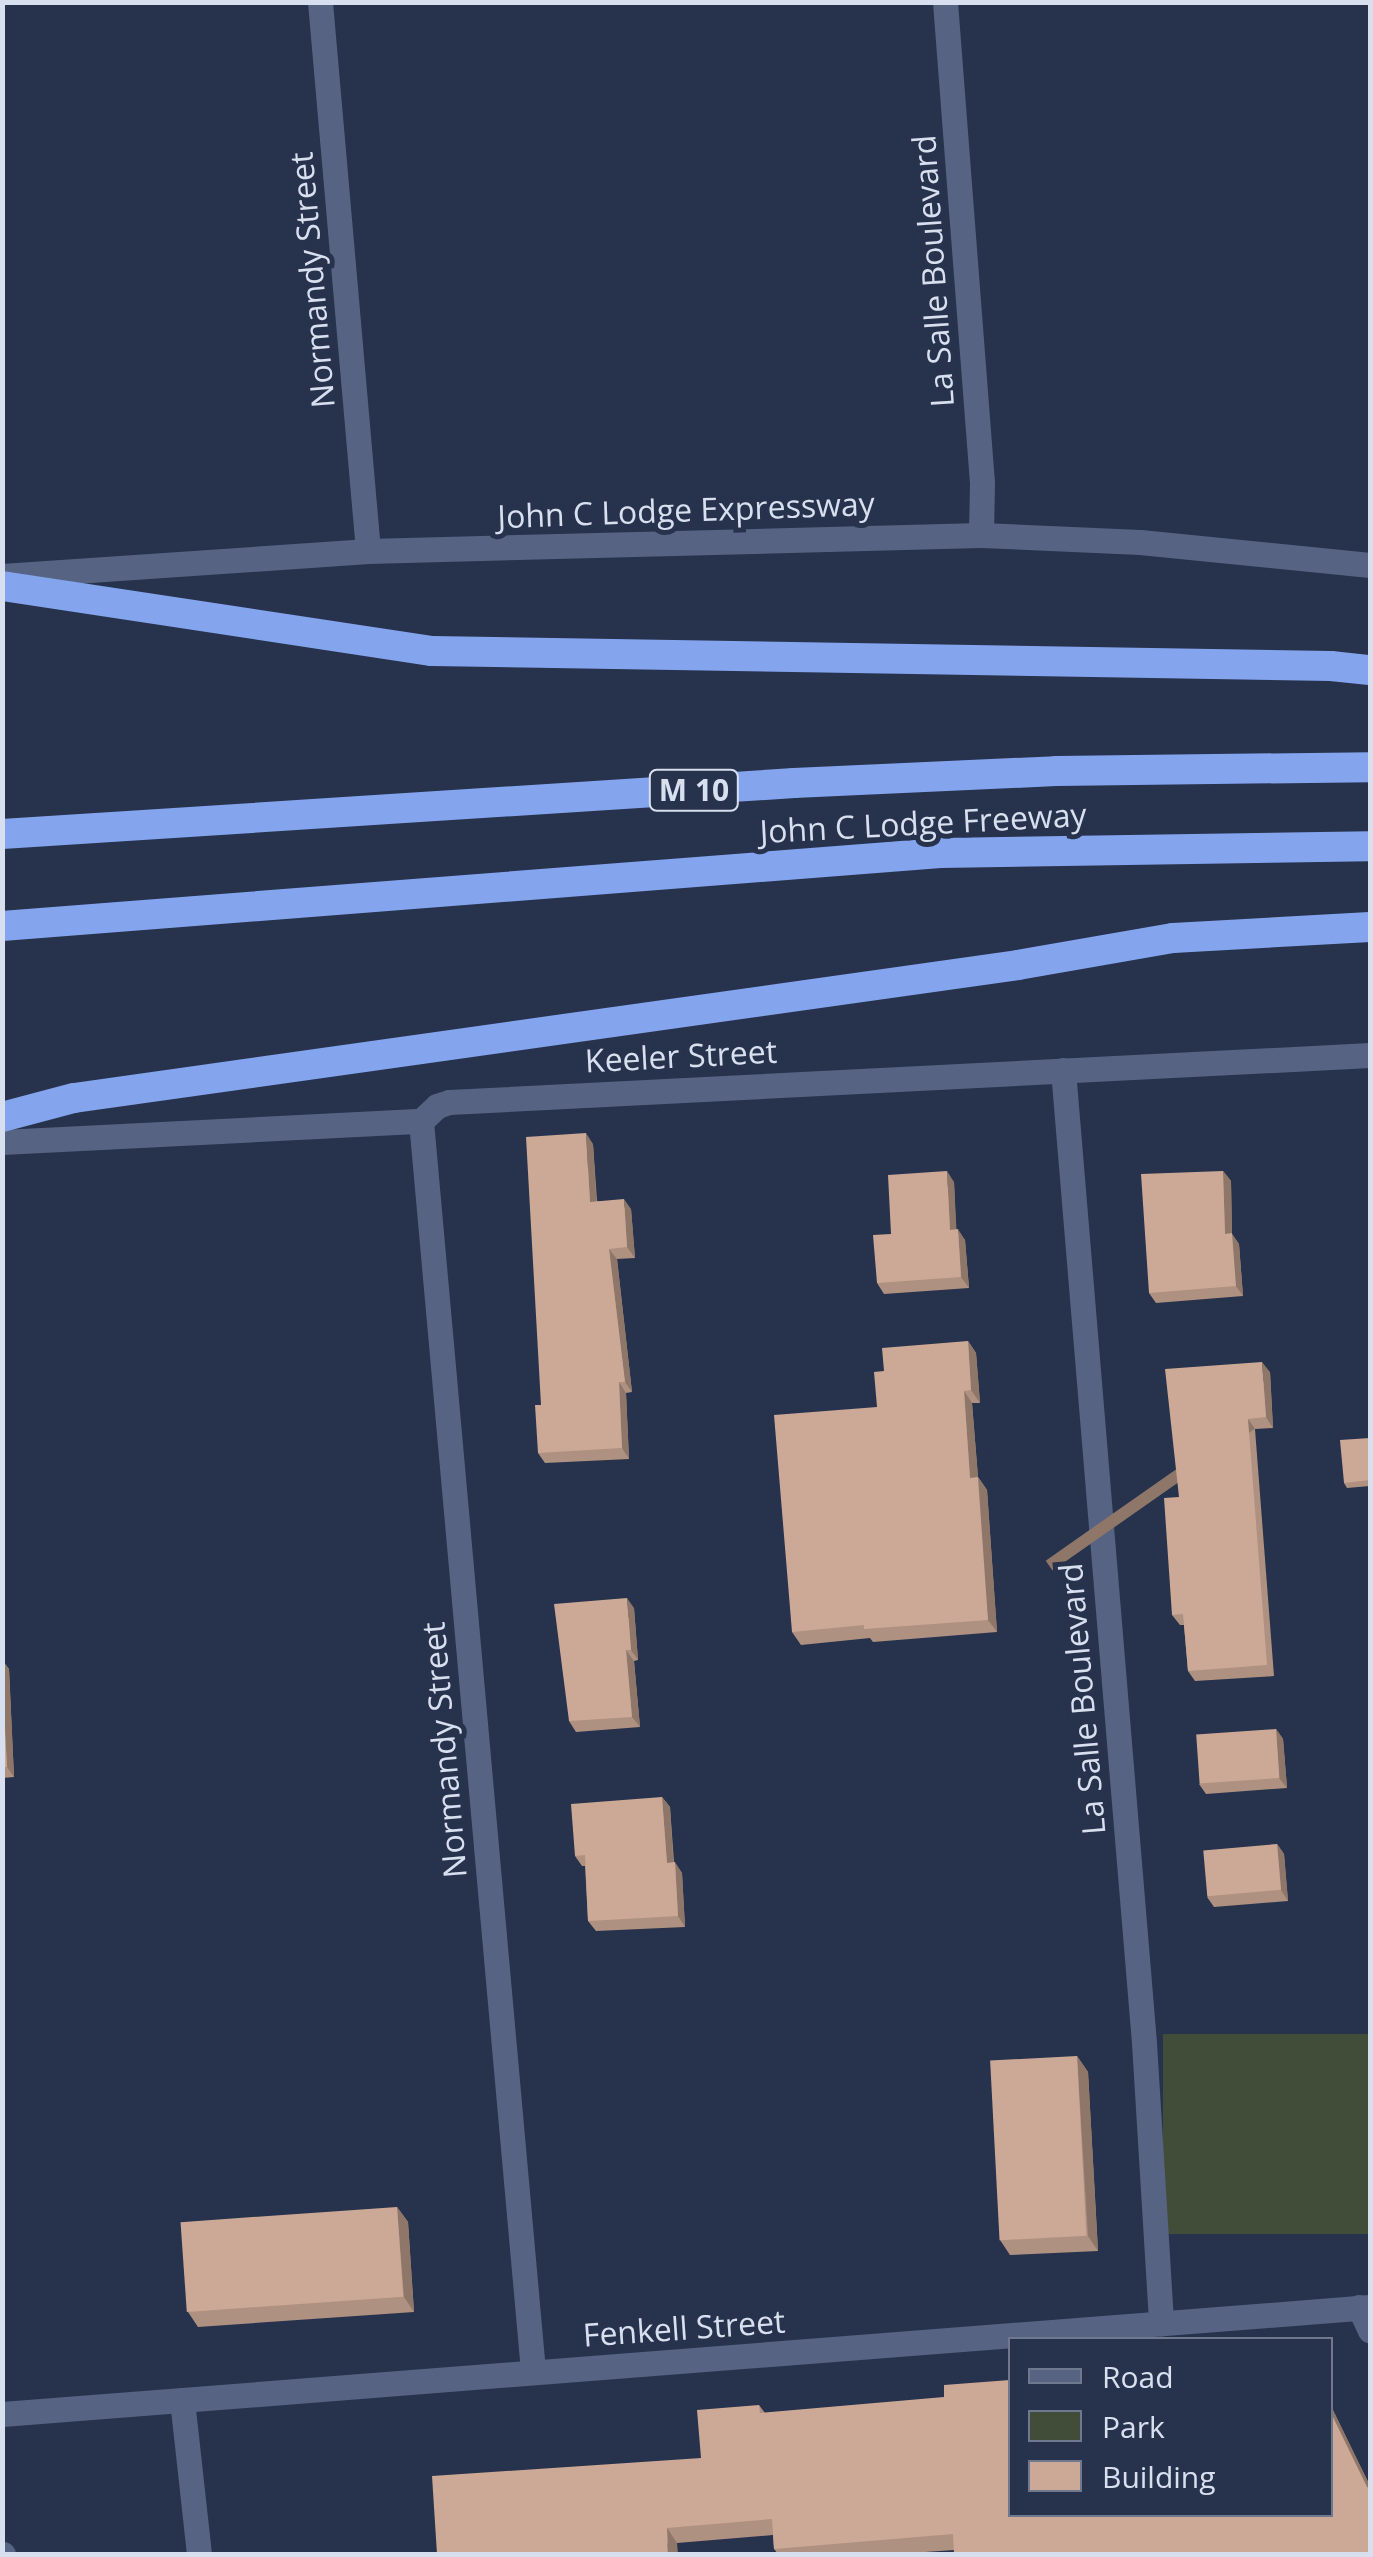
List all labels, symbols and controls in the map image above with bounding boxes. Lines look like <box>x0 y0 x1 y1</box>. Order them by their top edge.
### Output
street label: La Salle Boulevard <box>904 134 962 408</box>
street label: Normandy Street <box>282 150 342 410</box>
street label: John C Lodge Expressway <box>497 484 875 536</box>
road number: M 10 <box>646 765 742 815</box>
street label: John C Lodge Freeway <box>759 795 1087 851</box>
street label: Keeler Street <box>584 1032 778 1080</box>
street label: La Salle Boulevard <box>1051 1562 1113 1836</box>
street label: Normandy Street <box>414 1620 474 1880</box>
street label: Fenkell Street <box>582 2302 786 2354</box>
legend <box>1008 2337 1333 2517</box>
text: Road <box>1102 2356 1174 2397</box>
text: Park <box>1102 2406 1165 2447</box>
text: Building <box>1102 2456 1216 2497</box>

